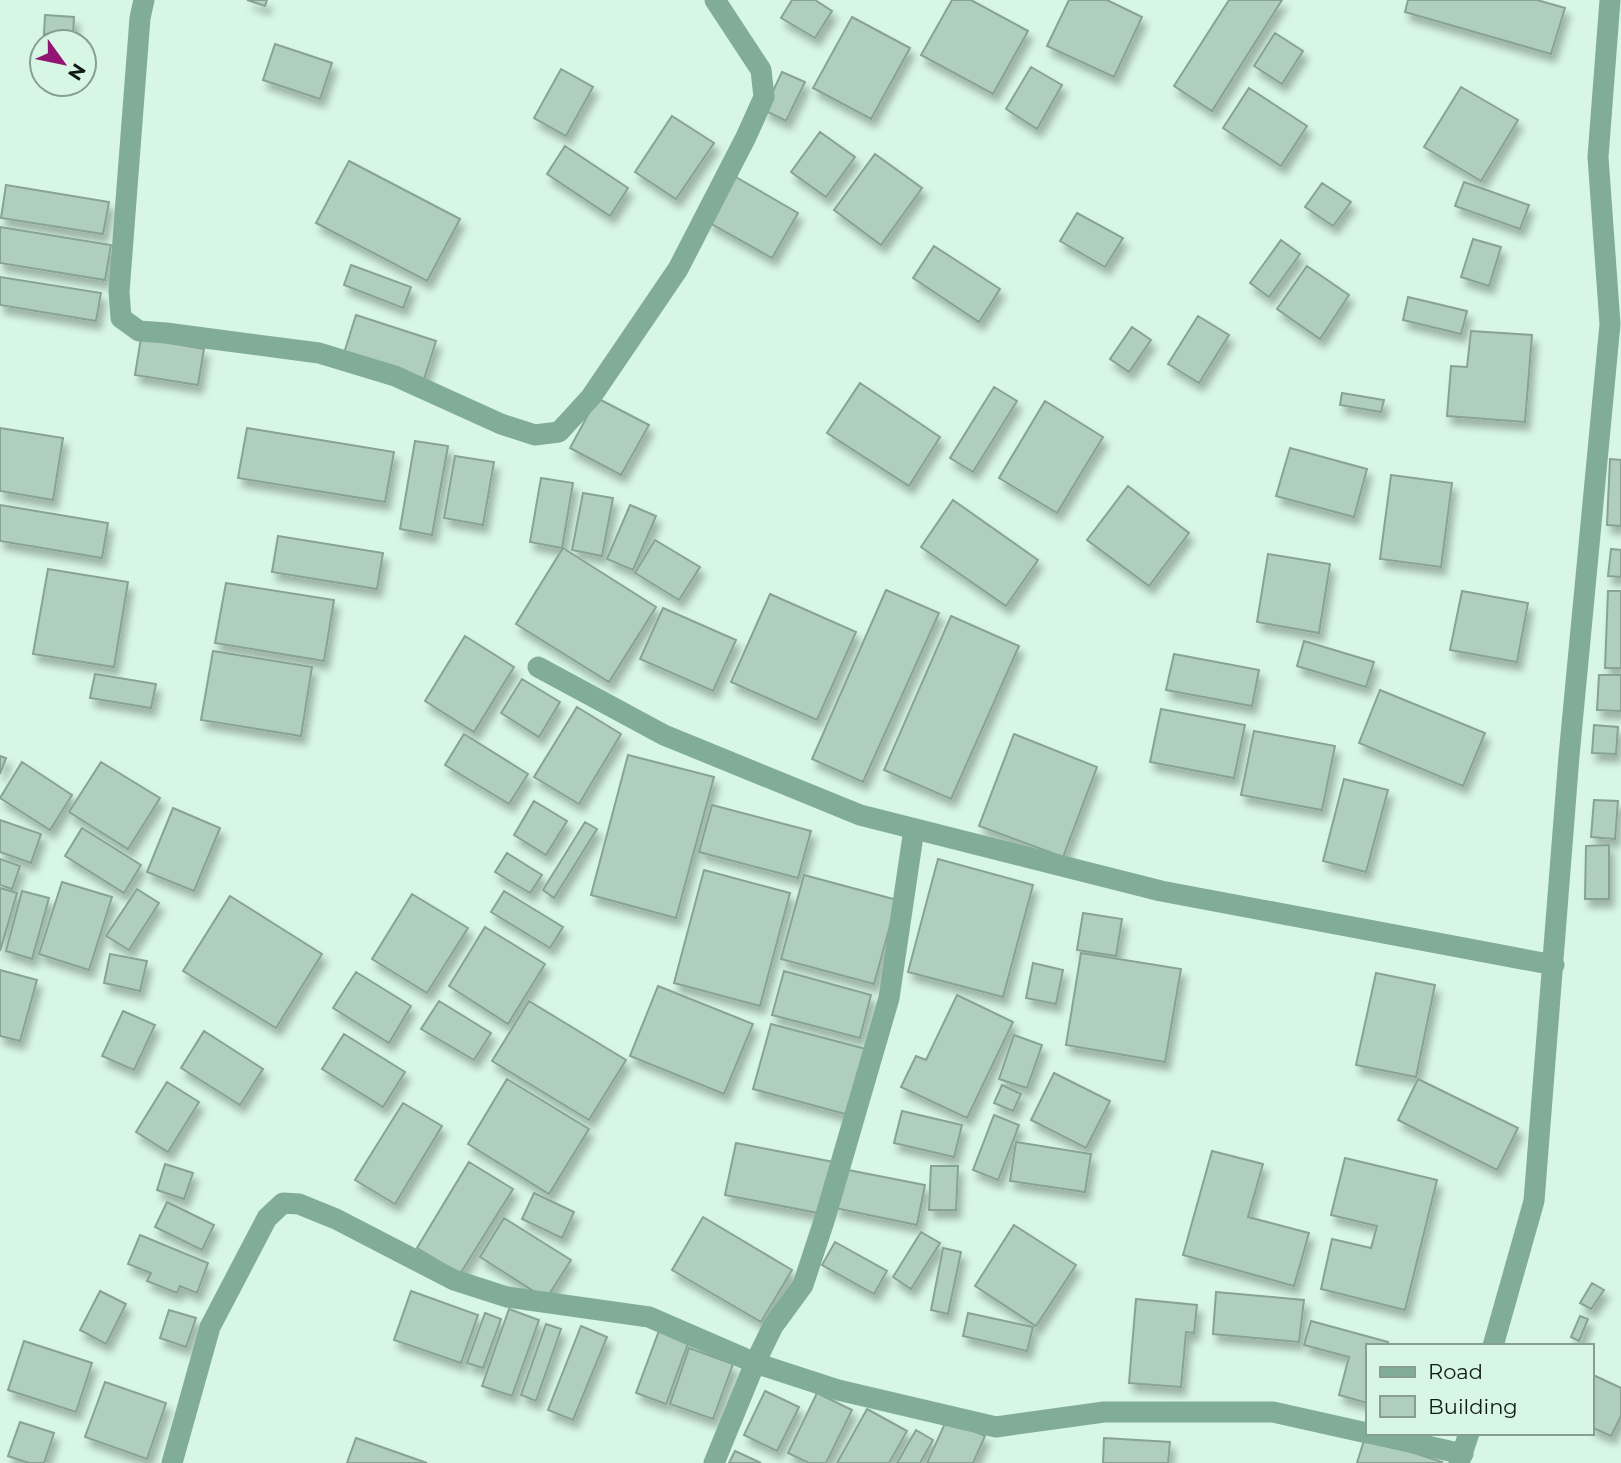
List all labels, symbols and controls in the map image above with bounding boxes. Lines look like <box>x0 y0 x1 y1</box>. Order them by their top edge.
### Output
north arrow <box>28 28 98 98</box>
text: N <box>63 59 91 85</box>
legend <box>1366 1344 1593 1435</box>
text: Road <box>1428 1359 1483 1384</box>
text: Building <box>1428 1394 1518 1419</box>

